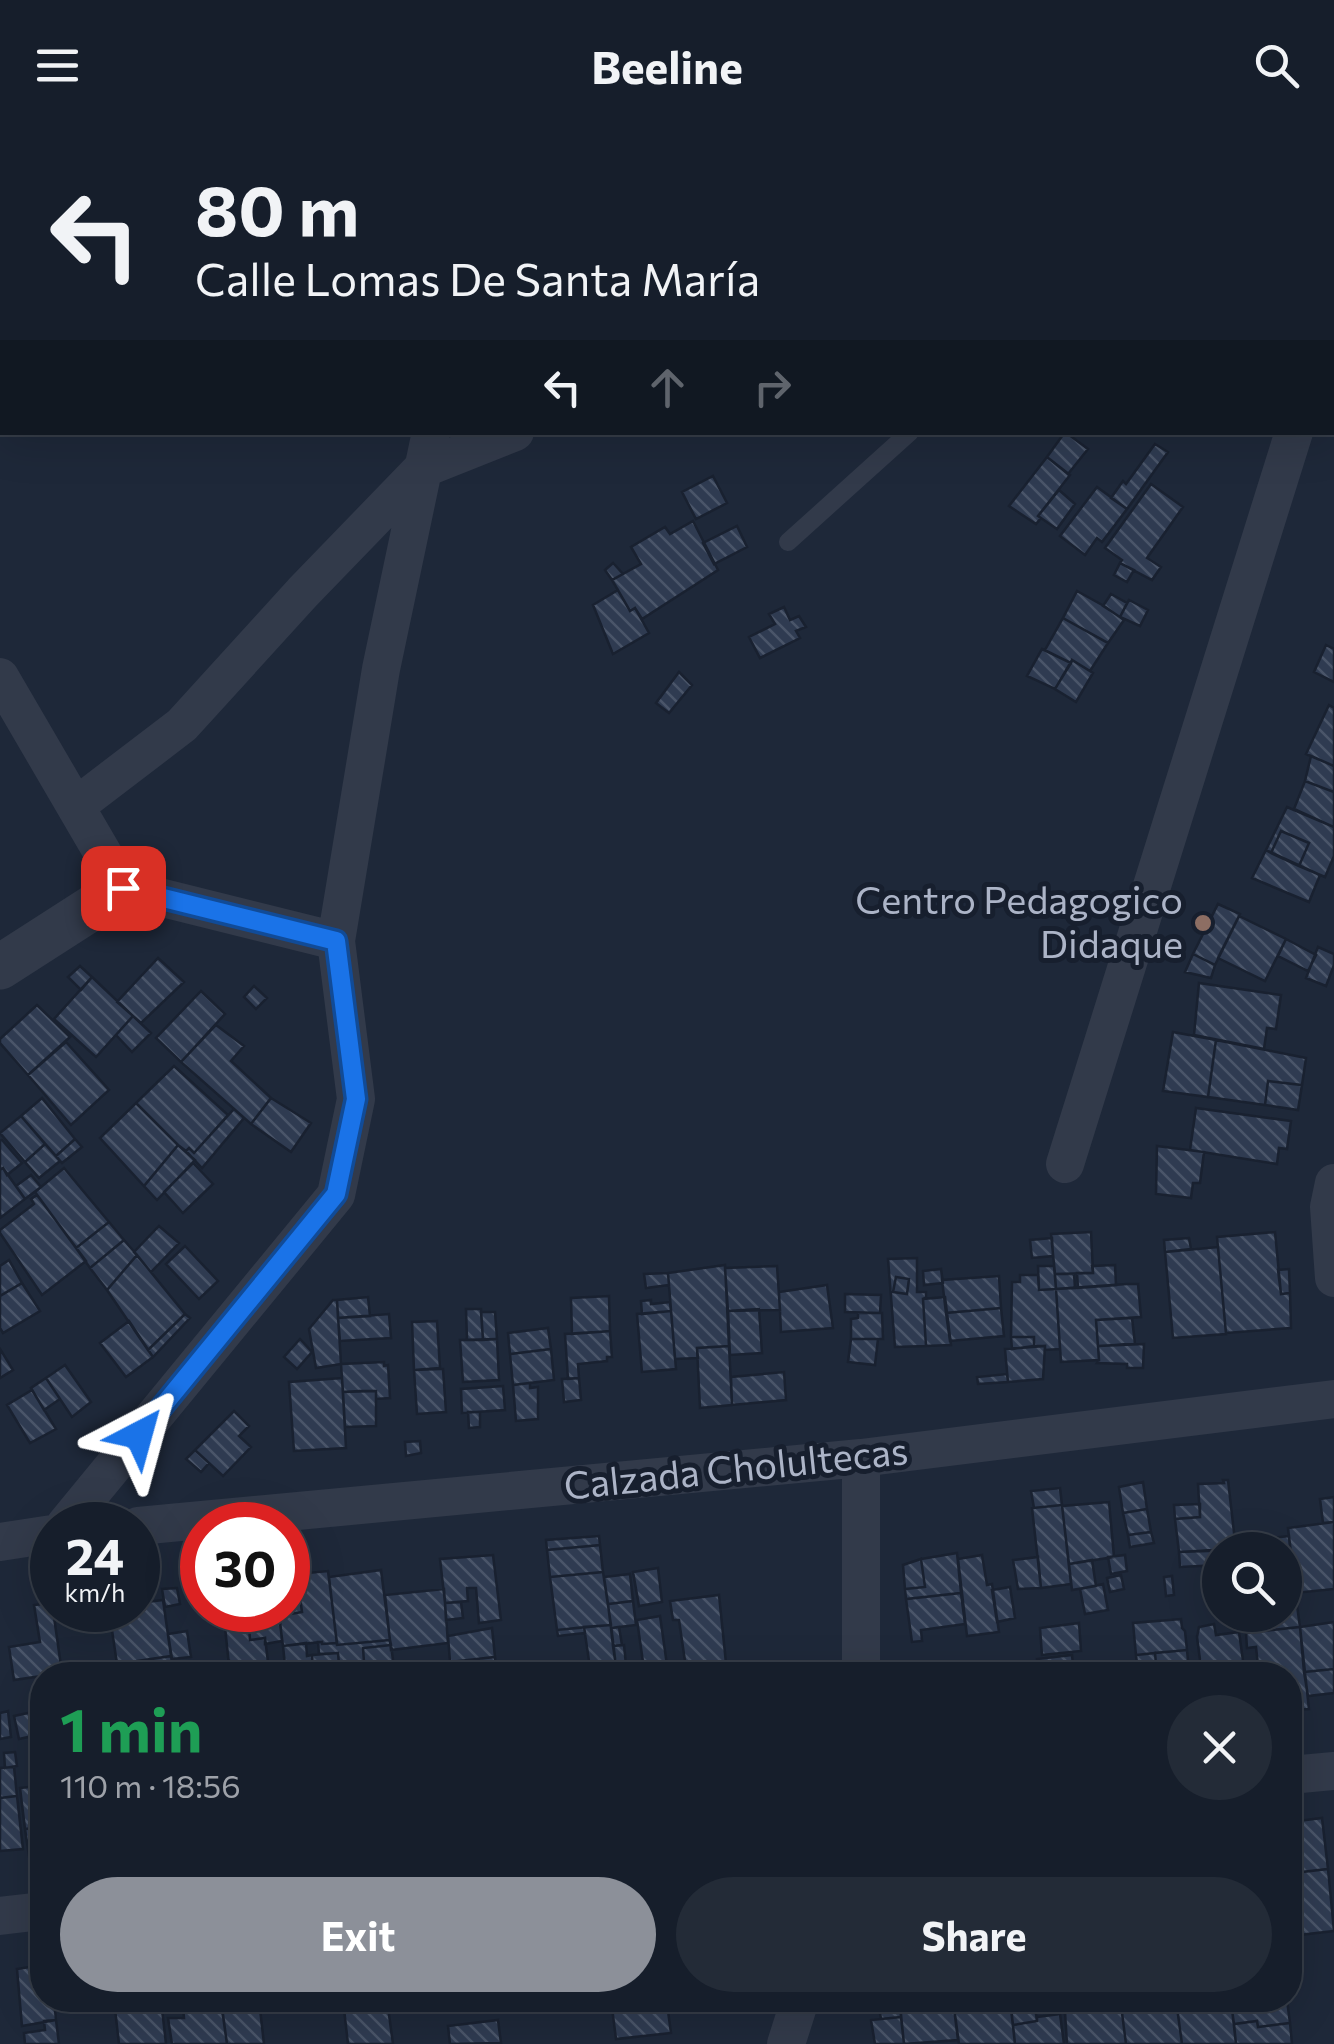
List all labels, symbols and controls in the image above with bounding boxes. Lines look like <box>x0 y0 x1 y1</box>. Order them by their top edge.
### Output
icon: menu <box>30 38 85 93</box>
text: Beeline <box>591 38 743 93</box>
icon: search <box>1249 38 1304 93</box>
text: 80 m <box>195 165 359 250</box>
icon: left <box>30 170 160 300</box>
text: Calle Lomas De Santa María <box>195 250 760 305</box>
icon: left <box>535 360 590 415</box>
icon: ahead <box>640 360 695 415</box>
icon: right <box>745 360 800 415</box>
pin <box>81 846 166 931</box>
icon: arrive <box>96 861 151 916</box>
place label: Centro Pedagogico Didaque <box>855 875 1183 966</box>
marker: Centro Pedagogico Didaque <box>1192 912 1214 934</box>
position arrow <box>87 1383 191 1487</box>
street label: Calzada Cholultecas <box>561 1425 910 1508</box>
speed limit sign: 30 <box>180 1502 310 1632</box>
text: 24 <box>66 1524 124 1585</box>
map controls <box>1202 1532 1302 1632</box>
button: search <box>1202 1532 1302 1632</box>
text: km/h <box>65 1577 125 1607</box>
text: 1 min <box>60 1691 202 1764</box>
button: close <box>1167 1695 1272 1800</box>
text: 110 m · 18:56 <box>60 1765 241 1805</box>
button: Exit <box>60 1877 656 1992</box>
button: Share <box>676 1877 1272 1992</box>

